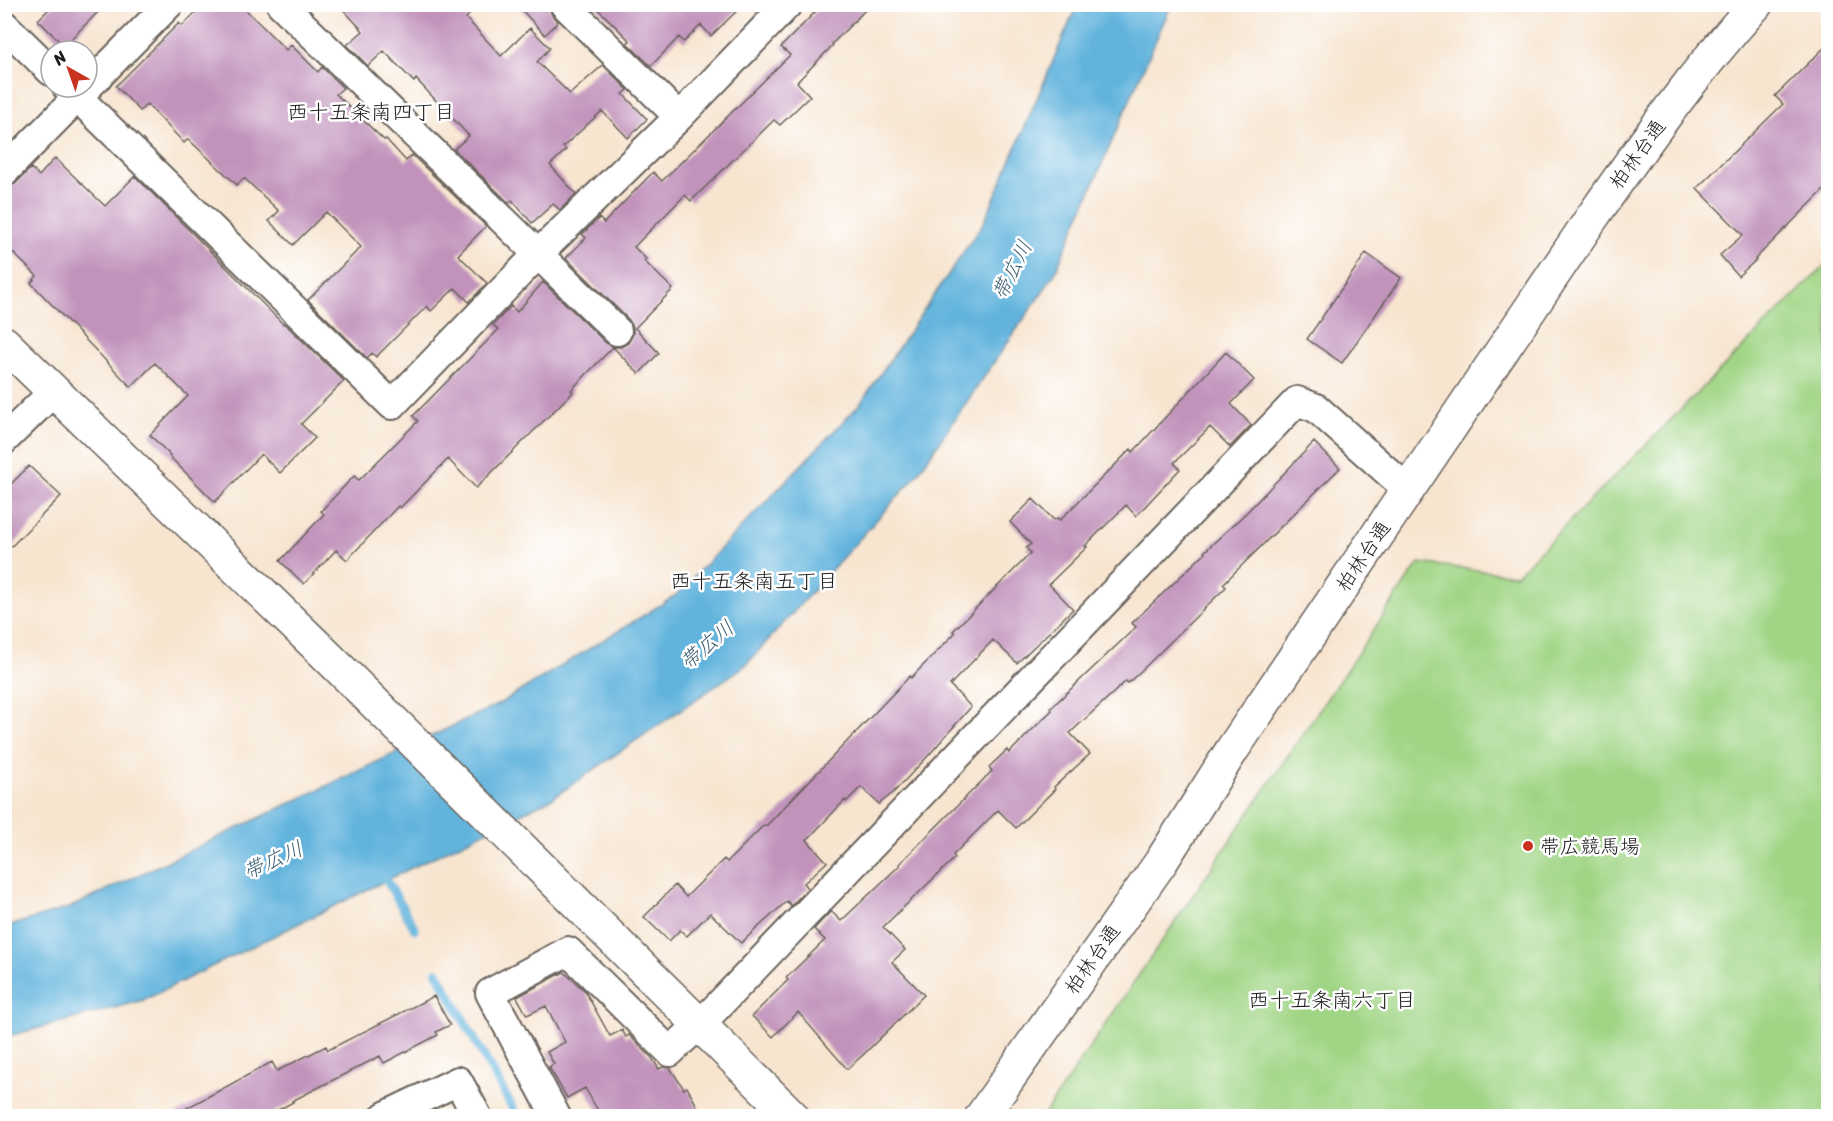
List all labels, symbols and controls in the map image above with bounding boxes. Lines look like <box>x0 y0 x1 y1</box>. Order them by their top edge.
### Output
north arrow <box>39 39 99 99</box>
text: N <box>45 43 74 73</box>
district label: 西十五条南四丁目 <box>287 93 455 131</box>
street label: 柏林台通 <box>1600 112 1675 197</box>
water label: 帯広川 <box>981 233 1043 307</box>
street label: 柏林台通 <box>1327 513 1400 599</box>
district label: 西十五条南五丁目 <box>670 562 838 600</box>
water label: 帯広川 <box>671 610 743 680</box>
place label: 帯広競馬場 <box>1540 829 1640 864</box>
water label: 帯広川 <box>236 830 310 890</box>
marker: 帯広競馬場 <box>1521 839 1535 853</box>
street label: 柏林台通 <box>1055 916 1130 1002</box>
district label: 西十五条南六丁目 <box>1248 981 1416 1019</box>

